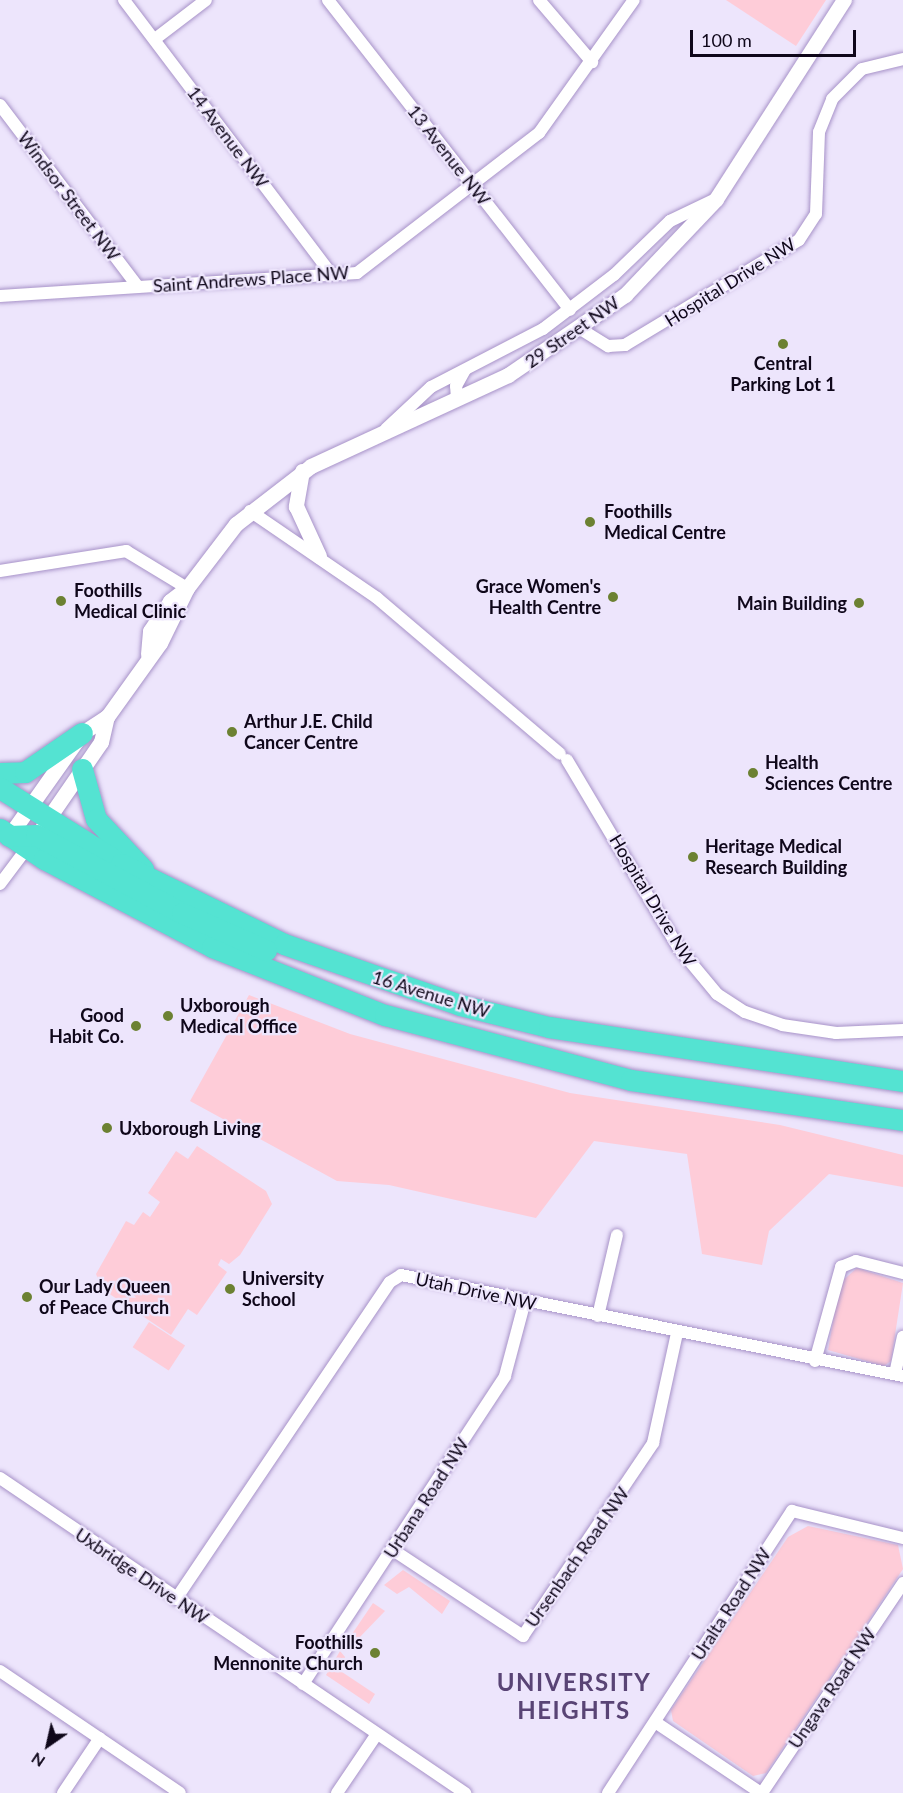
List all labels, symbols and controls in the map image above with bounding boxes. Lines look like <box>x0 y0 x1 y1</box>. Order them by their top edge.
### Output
scale bar <box>693 18 860 56</box>
text: 100 m <box>701 29 752 51</box>
street label: 14 Avenue NW <box>183 82 273 192</box>
street label: 13 Avenue NW <box>403 100 495 210</box>
street label: Windsor Street NW <box>13 127 125 265</box>
street label: Hospital Drive NW <box>661 233 799 331</box>
street label: Saint Andrews Place NW <box>152 261 350 297</box>
street label: 29 Street NW <box>521 292 623 372</box>
marker: Central Parking Lot 1 <box>776 337 790 351</box>
place label: Central Parking Lot 1 <box>730 353 836 395</box>
place label: Foothills Medical Centre <box>604 501 726 544</box>
marker: Foothills Medical Centre <box>581 513 599 531</box>
place label: Grace Women's Health Centre <box>476 576 601 618</box>
place label: Foothills Medical Clinic <box>74 580 186 622</box>
marker: Grace Women's Health Centre <box>606 590 620 604</box>
marker: Foothills Medical Clinic <box>52 592 70 610</box>
place label: Main Building <box>737 592 847 614</box>
marker: Main Building <box>852 596 866 610</box>
place label: Arthur J.E. Child Cancer Centre <box>244 711 374 754</box>
marker: Arthur J.E. Child Cancer Centre <box>225 725 239 739</box>
place label: Health Sciences Centre <box>765 752 892 795</box>
marker: Health Sciences Centre <box>746 766 760 780</box>
street label: Hospital Drive NW <box>605 830 701 970</box>
place label: Heritage Medical Research Building <box>705 836 847 878</box>
marker: Heritage Medical Research Building <box>686 850 700 864</box>
street label: 16 Avenue NW <box>369 966 493 1022</box>
place label: Uxborough Medical Office <box>180 995 297 1038</box>
place label: Good Habit Co. <box>49 1005 124 1048</box>
marker: Uxborough Medical Office <box>161 1009 175 1023</box>
marker: Good Habit Co. <box>129 1019 143 1033</box>
place label: Uxborough Living <box>119 1117 261 1139</box>
marker: Uxborough Living <box>100 1121 114 1135</box>
place label: University School <box>242 1268 324 1310</box>
street label: Utah Drive NW <box>414 1268 538 1314</box>
place label: Our Lady Queen of Peace Church <box>39 1276 171 1318</box>
marker: University School <box>223 1282 237 1296</box>
marker: Our Lady Queen of Peace Church <box>20 1290 34 1304</box>
street label: Urbana Road NW <box>379 1434 473 1562</box>
street label: Ursenbach Road NW <box>521 1483 633 1631</box>
street label: Uxbridge Drive NW <box>71 1523 213 1629</box>
street label: Uralta Road NW <box>687 1544 775 1664</box>
street label: Ungava Road NW <box>784 1624 880 1752</box>
place label: Foothills Mennonite Church <box>213 1632 363 1674</box>
marker: Foothills Mennonite Church <box>368 1646 382 1660</box>
district label: UNIVERSITY HEIGHTS <box>497 1668 651 1724</box>
north arrow <box>18 1715 78 1775</box>
text: N <box>27 1749 48 1772</box>

